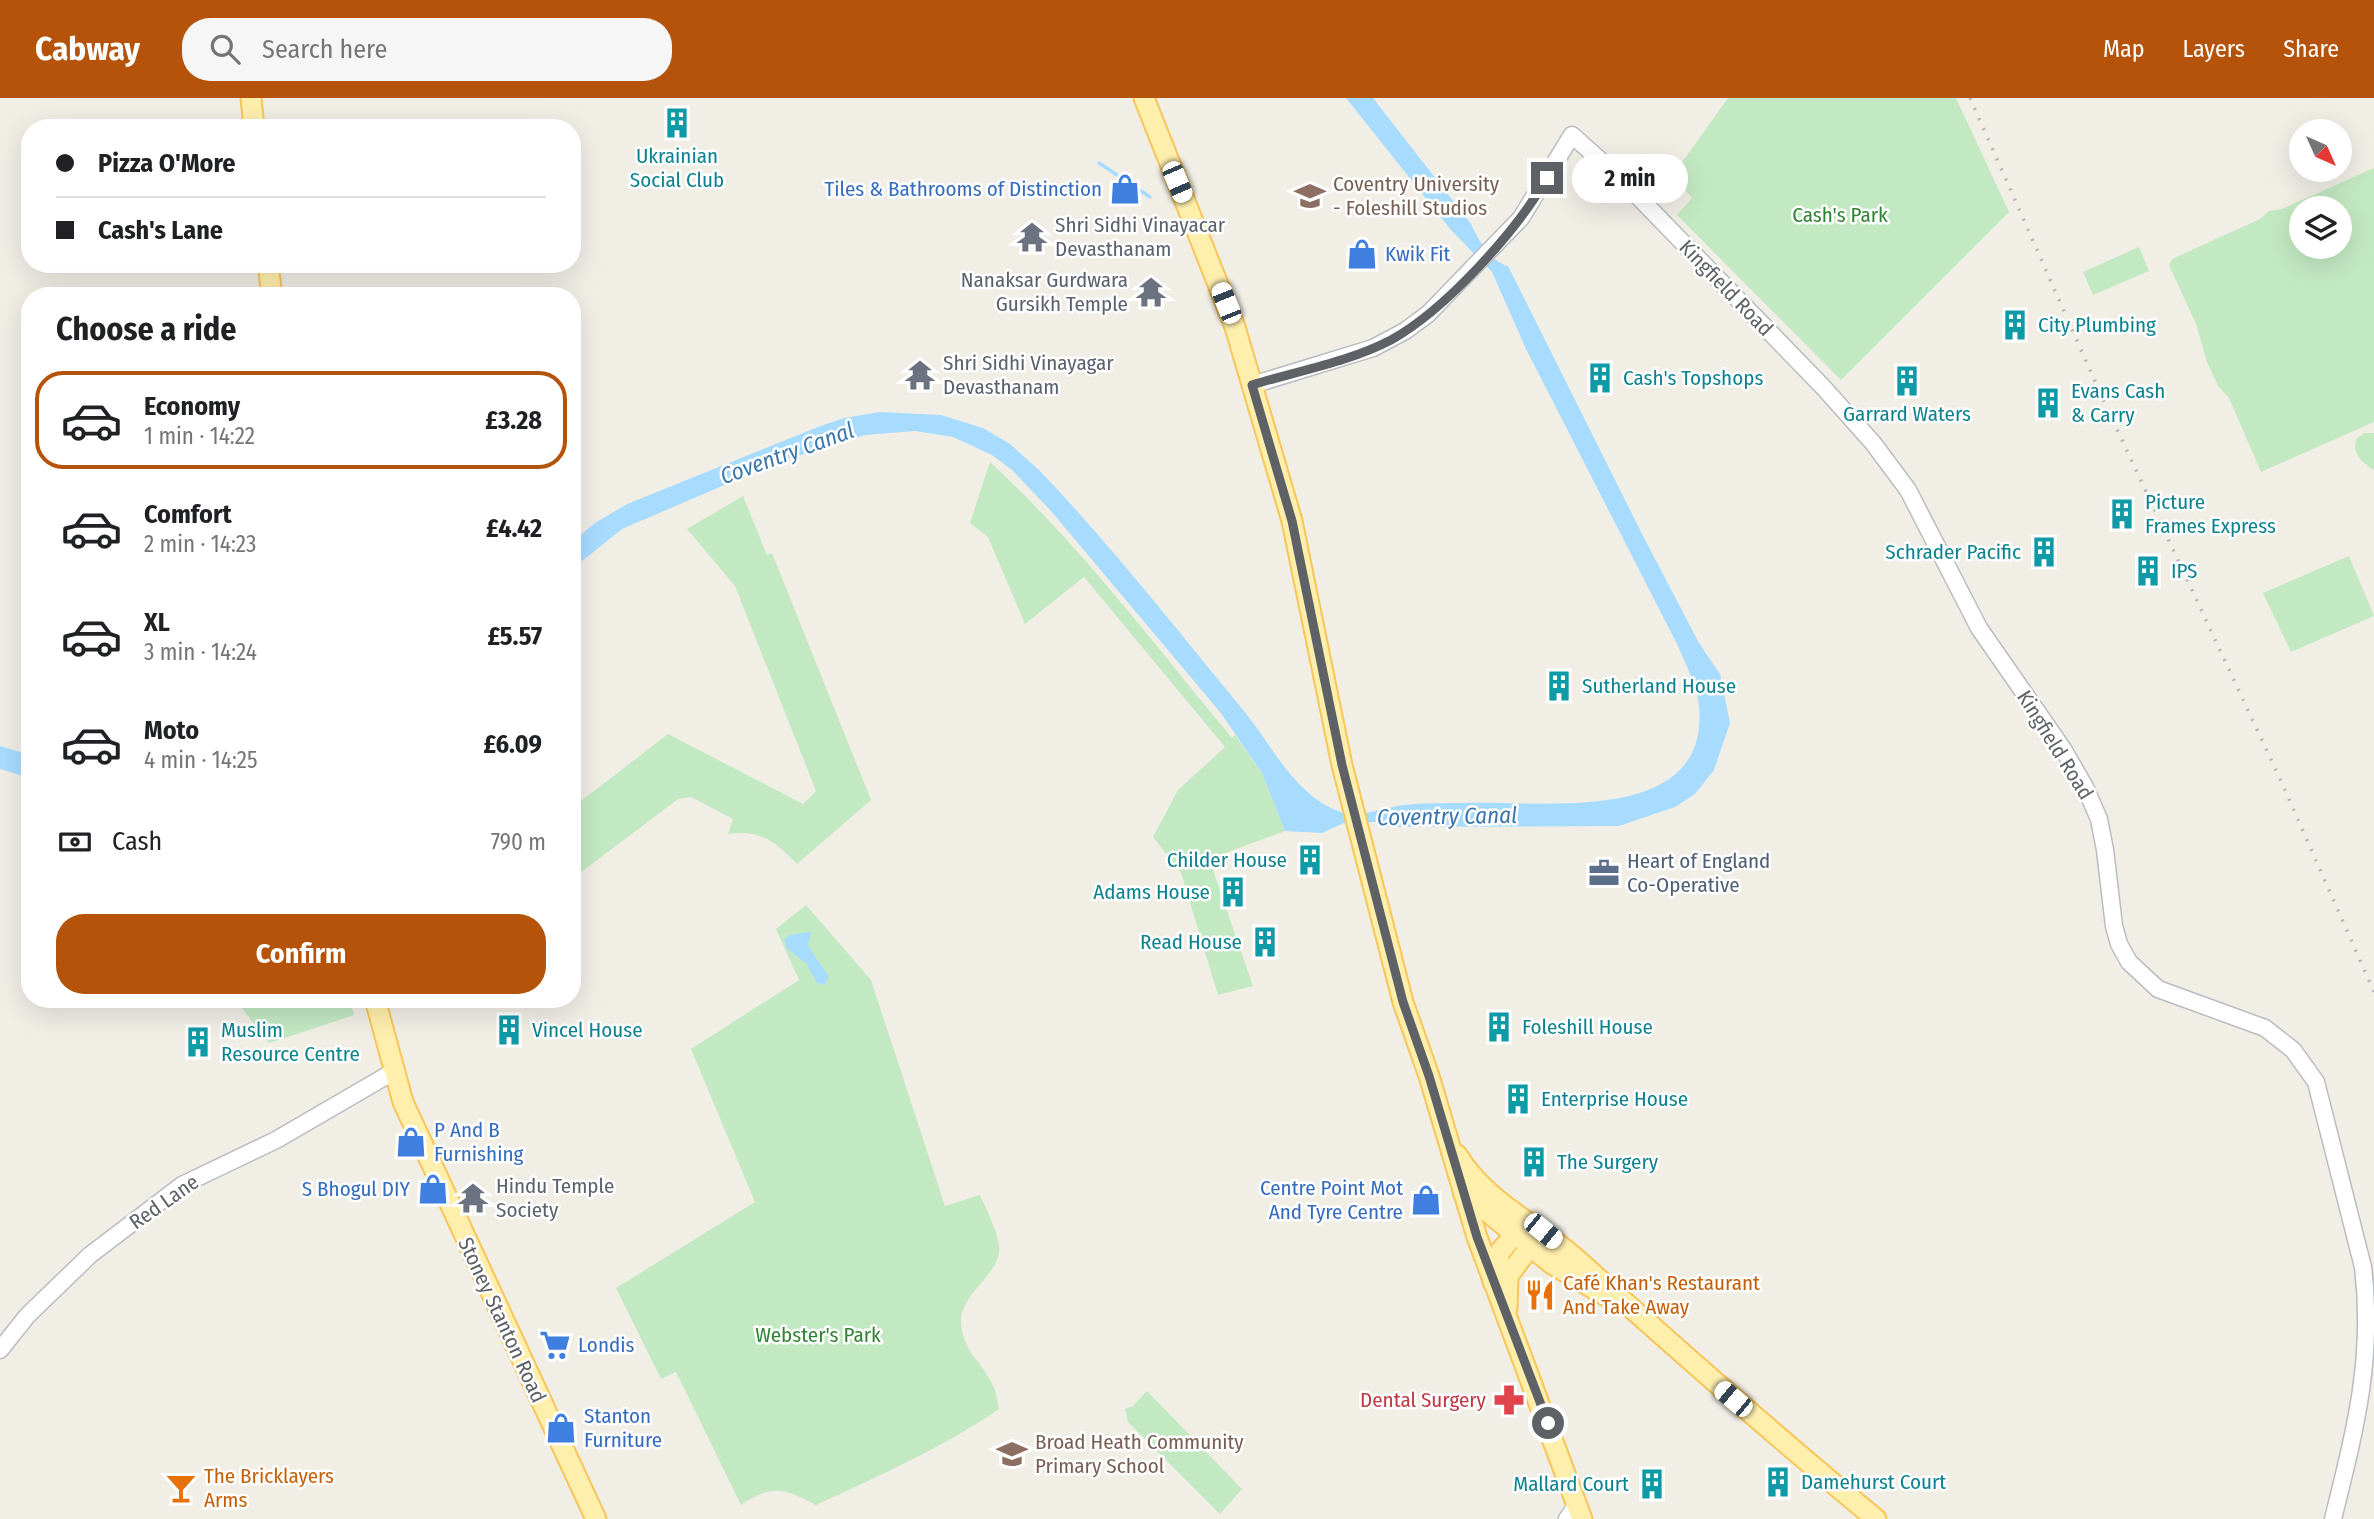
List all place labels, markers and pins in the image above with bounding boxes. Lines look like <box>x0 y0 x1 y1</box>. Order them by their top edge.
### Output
building icon: Ukrainian Social Club <box>660 106 694 140</box>
place label: Ukrainian Social Club <box>630 143 724 193</box>
place label: Coventry University - Foleshill Studios <box>1333 171 1500 221</box>
shop icon: Tiles & Bathrooms of Distinction <box>1108 172 1142 206</box>
place label: Tiles & Bathrooms of Distinction <box>824 176 1102 202</box>
school or university icon: Coventry University - Foleshill Studios <box>1293 179 1327 213</box>
place label: Shri Sidhi Vinayacar Devasthanam <box>1055 212 1226 262</box>
temple icon: Shri Sidhi Vinayacar Devasthanam <box>1015 220 1049 254</box>
shop icon: Kwik Fit <box>1345 237 1379 271</box>
place label: Kwik Fit <box>1385 241 1451 267</box>
place label: Nanaksar Gurdwara Gursikh Temple <box>961 267 1128 317</box>
temple icon: Nanaksar Gurdwara Gursikh Temple <box>1134 275 1168 309</box>
building icon: City Plumbing <box>1998 308 2032 342</box>
place label: City Plumbing <box>2038 312 2156 338</box>
place label: Shri Sidhi Vinayagar Devasthanam <box>943 350 1114 400</box>
temple icon: Shri Sidhi Vinayagar Devasthanam <box>903 358 937 392</box>
building icon: Cash's Topshops <box>1583 361 1617 395</box>
building icon: Garrard Waters <box>1890 364 1924 398</box>
place label: Cash's Topshops <box>1623 365 1763 391</box>
place label: Evans Cash & Carry <box>2071 378 2165 428</box>
building icon: Evans Cash & Carry <box>2031 386 2065 420</box>
place label: Garrard Waters <box>1843 401 1971 427</box>
place label: Picture Frames Express <box>2145 489 2276 539</box>
building icon: Picture Frames Express <box>2105 497 2139 531</box>
building icon: Schrader Pacific <box>2027 535 2061 569</box>
place label: Schrader Pacific <box>1885 539 2021 565</box>
building icon: IPS <box>2131 554 2165 588</box>
place label: IPS <box>2171 558 2198 584</box>
building icon: Sutherland House <box>1542 669 1576 703</box>
place label: Sutherland House <box>1582 673 1736 699</box>
building icon: Childer House <box>1293 843 1327 877</box>
place label: Childer House <box>1167 847 1287 873</box>
place label: Heart of England Co-Operative <box>1627 848 1770 898</box>
office icon: Heart of England Co-Operative <box>1587 856 1621 890</box>
building icon: Adams House <box>1216 875 1250 909</box>
place label: Adams House <box>1093 879 1210 905</box>
building icon: Read House <box>1248 925 1282 959</box>
place label: Read House <box>1140 929 1242 955</box>
building icon: Foleshill House <box>1482 1010 1516 1044</box>
building icon: Vincel House <box>492 1013 526 1047</box>
place label: Foleshill House <box>1522 1014 1653 1040</box>
place label: Muslim Resource Centre <box>221 1017 360 1067</box>
place label: Vincel House <box>532 1017 643 1043</box>
building icon: Muslim Resource Centre <box>181 1025 215 1059</box>
building icon: Enterprise House <box>1501 1082 1535 1116</box>
place label: Enterprise House <box>1541 1086 1688 1112</box>
place label: P And B Furnishing <box>434 1117 523 1167</box>
shop icon: P And B Furnishing <box>394 1125 428 1159</box>
building icon: The Surgery <box>1517 1145 1551 1179</box>
place label: The Surgery <box>1557 1149 1659 1175</box>
shop icon: S Bhogul DIY <box>416 1172 450 1206</box>
place label: Hindu Temple Society <box>496 1173 614 1223</box>
place label: Centre Point Mot And Tyre Centre <box>1260 1175 1403 1225</box>
place label: S Bhogul DIY <box>302 1176 411 1202</box>
temple icon: Hindu Temple Society <box>456 1181 490 1215</box>
shop icon: Centre Point Mot And Tyre Centre <box>1409 1183 1443 1217</box>
place label: Café Khan's Restaurant And Take Away <box>1563 1270 1760 1320</box>
restaurant icon: Café Khan's Restaurant And Take Away <box>1523 1278 1557 1312</box>
supermarket icon: Londis <box>538 1328 572 1362</box>
place label: Londis <box>578 1332 635 1358</box>
pharmacy icon: Dental Surgery <box>1492 1383 1526 1417</box>
place label: Dental Surgery <box>1360 1387 1487 1413</box>
place label: Stanton Furniture <box>584 1403 662 1453</box>
shop icon: Stanton Furniture <box>544 1411 578 1445</box>
place label: Broad Heath Community Primary School <box>1035 1429 1244 1479</box>
school or university icon: Broad Heath Community Primary School <box>995 1437 1029 1471</box>
place label: The Bricklayers Arms <box>204 1463 334 1513</box>
building icon: Damehurst Court <box>1761 1465 1795 1499</box>
building icon: Mallard Court <box>1635 1467 1669 1501</box>
place label: Damehurst Court <box>1801 1469 1946 1495</box>
bar icon: The Bricklayers Arms <box>164 1471 198 1505</box>
place label: Mallard Court <box>1513 1471 1629 1497</box>

